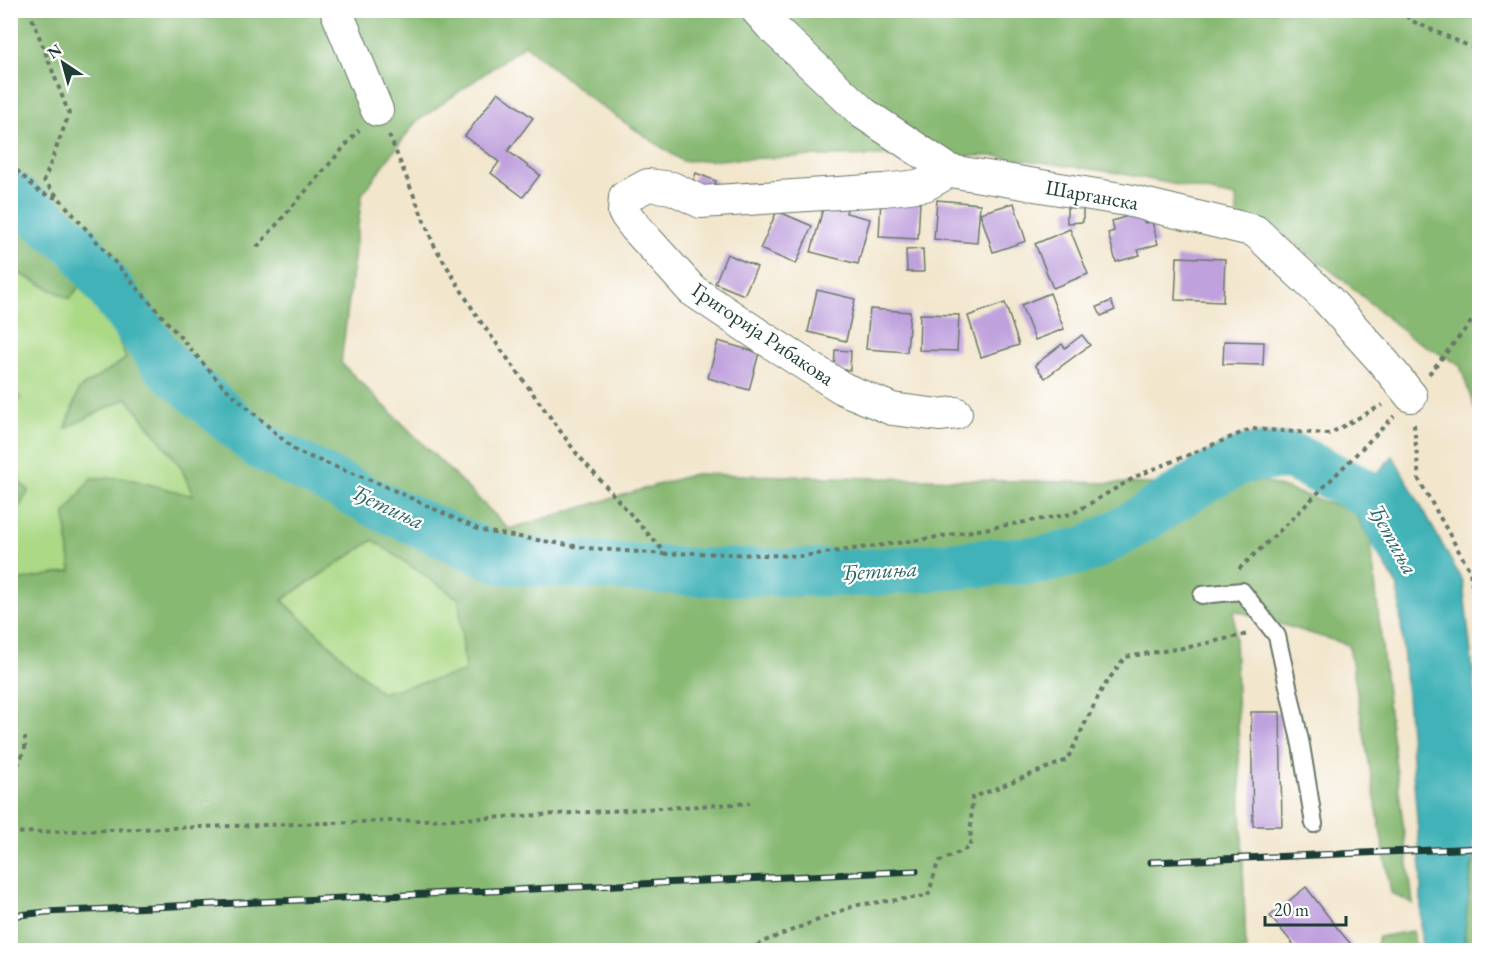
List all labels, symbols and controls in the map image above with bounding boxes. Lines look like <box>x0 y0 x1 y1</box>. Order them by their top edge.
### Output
north arrow <box>33 33 93 93</box>
text: N <box>43 39 66 64</box>
street label: Шарганска <box>1043 173 1141 216</box>
street label: Григорија Рибакова <box>687 276 840 391</box>
water label: Ђетиња <box>347 477 429 536</box>
water label: Ђетиња <box>1362 499 1425 580</box>
water label: Ђетиња <box>840 554 918 587</box>
scale bar <box>1265 889 1346 927</box>
text: 20 m <box>1274 898 1309 921</box>

